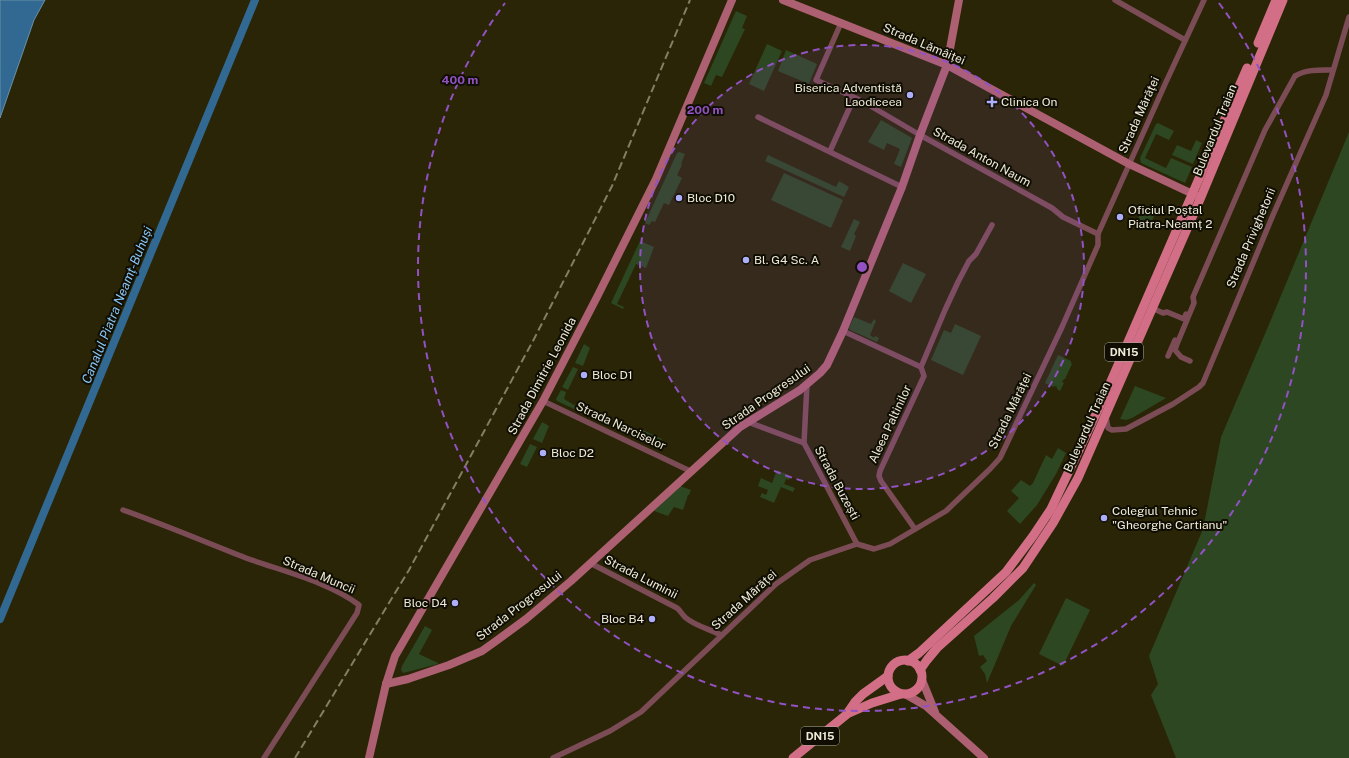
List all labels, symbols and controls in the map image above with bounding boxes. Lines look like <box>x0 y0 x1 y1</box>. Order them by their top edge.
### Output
street label: Strada Lămâiței <box>881 20 967 68</box>
text: 400 m <box>442 73 479 87</box>
street label: Strada Mărăței <box>1116 74 1162 156</box>
place label: Biserica Adventistă Laodiceea <box>795 81 902 109</box>
street label: Bulevardul Traian <box>1190 82 1240 178</box>
marker: Biserica Adventistă Laodiceea <box>905 90 915 100</box>
place label: Clinica On <box>1001 95 1058 109</box>
marker: Clinica On <box>986 96 998 108</box>
text: 200 m <box>687 103 723 117</box>
street label: Strada Anton Naum <box>931 124 1033 190</box>
street label: Strada Privighetorii <box>1224 186 1278 290</box>
place label: Bloc D10 <box>687 191 735 205</box>
marker: Bloc D10 <box>674 193 684 203</box>
place label: Oficiul Poștal Piatra-Neamț 2 <box>1128 203 1212 231</box>
marker: Oficiul Poștal Piatra-Neamț 2 <box>1115 212 1125 222</box>
water label: Canalul Piatra Neamț-Buhuși <box>79 223 156 386</box>
place label: Bl. G4 Sc. A <box>754 253 820 267</box>
marker: Bl. G4 Sc. A <box>741 255 751 265</box>
centre of rings <box>855 260 869 274</box>
street label: Strada Dimitrie Leonida <box>505 315 579 437</box>
road number: DN15 <box>1105 343 1143 361</box>
street label: Strada Progresului <box>719 361 813 433</box>
place label: Bloc D1 <box>592 368 633 382</box>
marker: Bloc D1 <box>579 370 589 380</box>
street label: Strada Mărăței <box>986 371 1034 451</box>
street label: Bulevardul Traian <box>1061 380 1113 474</box>
street label: Aleea Paltinilor <box>866 382 914 465</box>
street label: Strada Narciselor <box>574 399 668 453</box>
street label: Strada Buzești <box>812 444 862 522</box>
place label: Bloc D2 <box>551 446 594 460</box>
marker: Bloc D2 <box>538 448 548 458</box>
place label: Colegiul Tehnic "Gheorghe Cartianu" <box>1112 504 1227 532</box>
marker: Colegiul Tehnic "Gheorghe Cartianu" <box>1099 513 1109 523</box>
street label: Strada Luminii <box>602 552 680 602</box>
street label: Strada Muncii <box>281 553 357 597</box>
street label: Strada Mărăței <box>709 567 779 633</box>
street label: Strada Progresului <box>473 568 565 644</box>
place label: Bloc D4 <box>404 596 447 610</box>
marker: Bloc D4 <box>450 598 460 608</box>
place label: Bloc B4 <box>601 612 644 626</box>
marker: Bloc B4 <box>647 614 657 624</box>
road number: DN15 <box>801 727 839 745</box>

